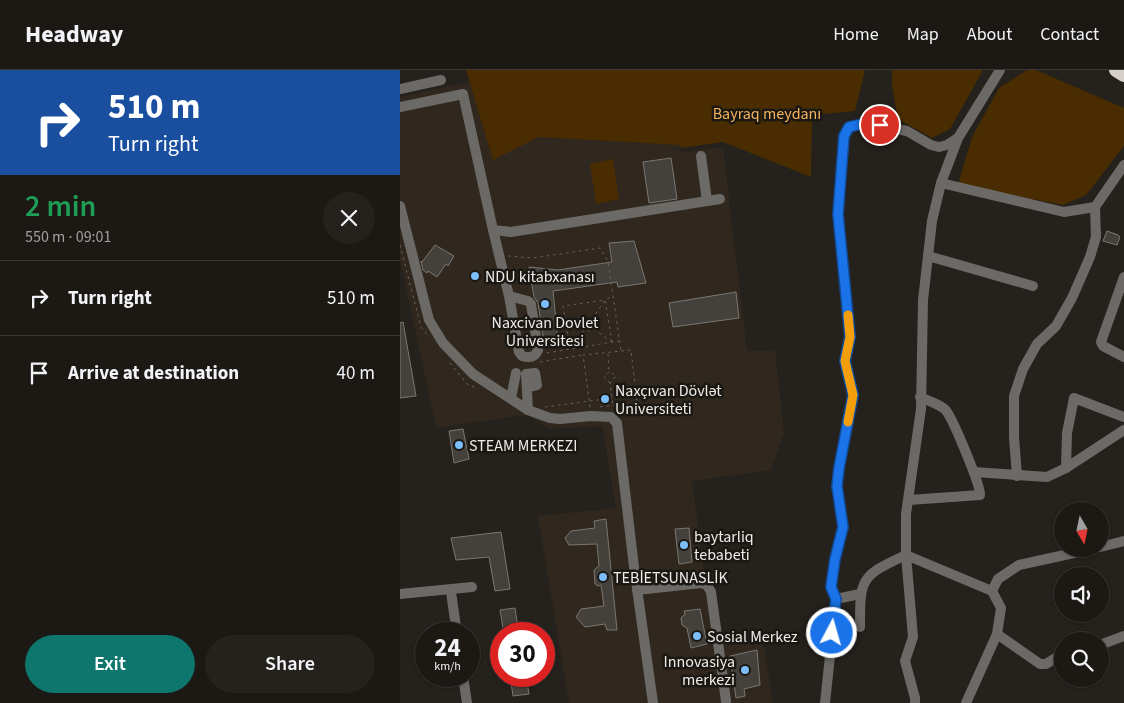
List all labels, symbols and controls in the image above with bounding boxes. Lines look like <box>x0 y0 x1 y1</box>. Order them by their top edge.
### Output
text: Headway <box>25 17 123 52</box>
text: Home <box>833 22 879 47</box>
text: Map <box>907 22 939 47</box>
text: About <box>967 22 1012 47</box>
text: Contact <box>1040 22 1099 47</box>
text: 510 m <box>108 82 200 132</box>
icon: right <box>25 90 90 155</box>
park label: Bayraq meydanı <box>713 103 821 125</box>
pin <box>859 104 901 146</box>
icon: arrive <box>866 111 894 139</box>
text: Turn right <box>108 128 198 160</box>
text: 2 min <box>25 185 96 228</box>
button: close <box>323 192 375 244</box>
text: 550 m · 09:01 <box>25 226 112 248</box>
place label: NDU kitabxanası <box>485 266 595 288</box>
marker: NDU kitabxanası <box>469 270 481 282</box>
icon: right <box>25 284 53 312</box>
text: Turn right <box>68 285 152 312</box>
text: 510 m <box>327 285 375 312</box>
marker: Naxcivan Dovlet Universitesi <box>539 298 551 310</box>
place label: Naxcivan Dovlet Universitesi <box>492 312 599 352</box>
icon: arrive <box>25 359 53 387</box>
text: Arrive at destination <box>68 360 239 387</box>
text: 40 m <box>337 360 375 387</box>
place label: Naxçıvan Dövlət Universiteti <box>615 380 722 420</box>
marker: Naxçıvan Dövlət Universiteti <box>599 393 611 405</box>
place label: STEAM MERKEZI <box>469 435 577 457</box>
marker: STEAM MERKEZI <box>453 439 465 451</box>
north arrow <box>1054 502 1109 558</box>
map controls <box>1054 502 1109 687</box>
place label: baytarliq tebabeti <box>694 526 754 566</box>
marker: baytarliq tebabeti <box>678 539 690 551</box>
place label: TEBİETSUNASLİK <box>613 567 728 589</box>
button: sound <box>1054 567 1109 622</box>
marker: TEBİETSUNASLİK <box>597 571 609 583</box>
position arrow <box>805 606 857 658</box>
speed limit sign: 30 <box>490 622 555 687</box>
place label: Sosial Merkez <box>707 626 798 648</box>
text: 24 <box>434 630 461 666</box>
marker: Sosial Merkez <box>691 630 703 642</box>
button: search <box>1054 632 1109 687</box>
button: Exit <box>25 635 195 693</box>
button: Share <box>205 635 375 693</box>
place label: Innovasiya merkezi <box>664 651 735 691</box>
text: km/h <box>434 658 461 675</box>
marker: Innovasiya merkezi <box>739 664 751 676</box>

